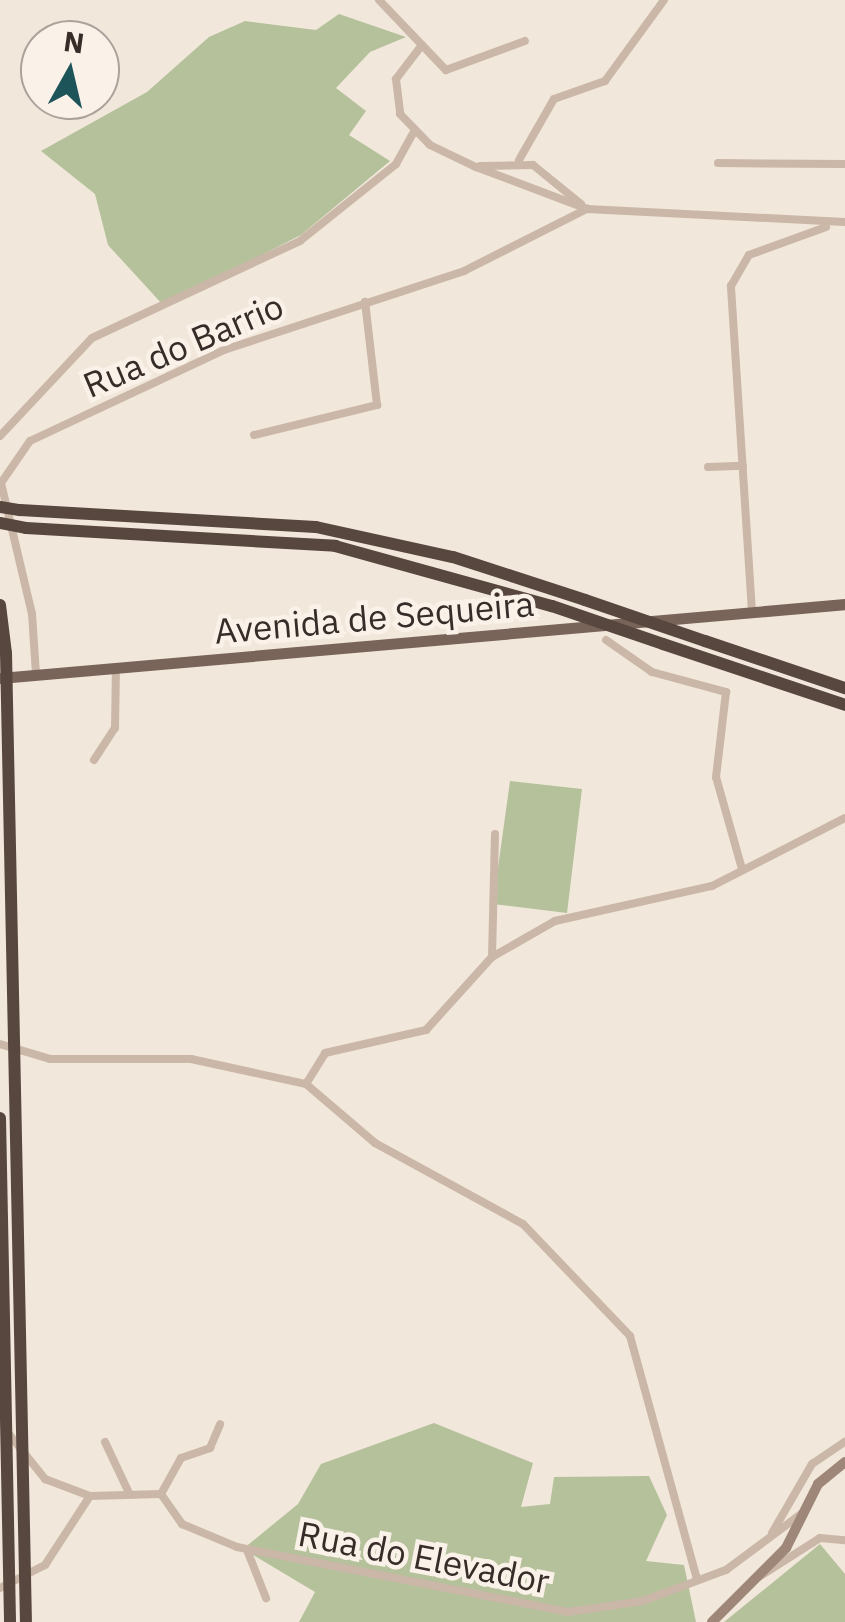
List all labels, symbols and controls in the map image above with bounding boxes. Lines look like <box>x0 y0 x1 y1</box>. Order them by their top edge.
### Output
north arrow <box>20 20 120 120</box>
text: N <box>61 22 87 62</box>
street label: Rua do Barrio <box>77 284 289 406</box>
street label: Avenida de Sequeira <box>212 582 536 652</box>
street label: Rua do Elevador <box>295 1512 553 1602</box>

